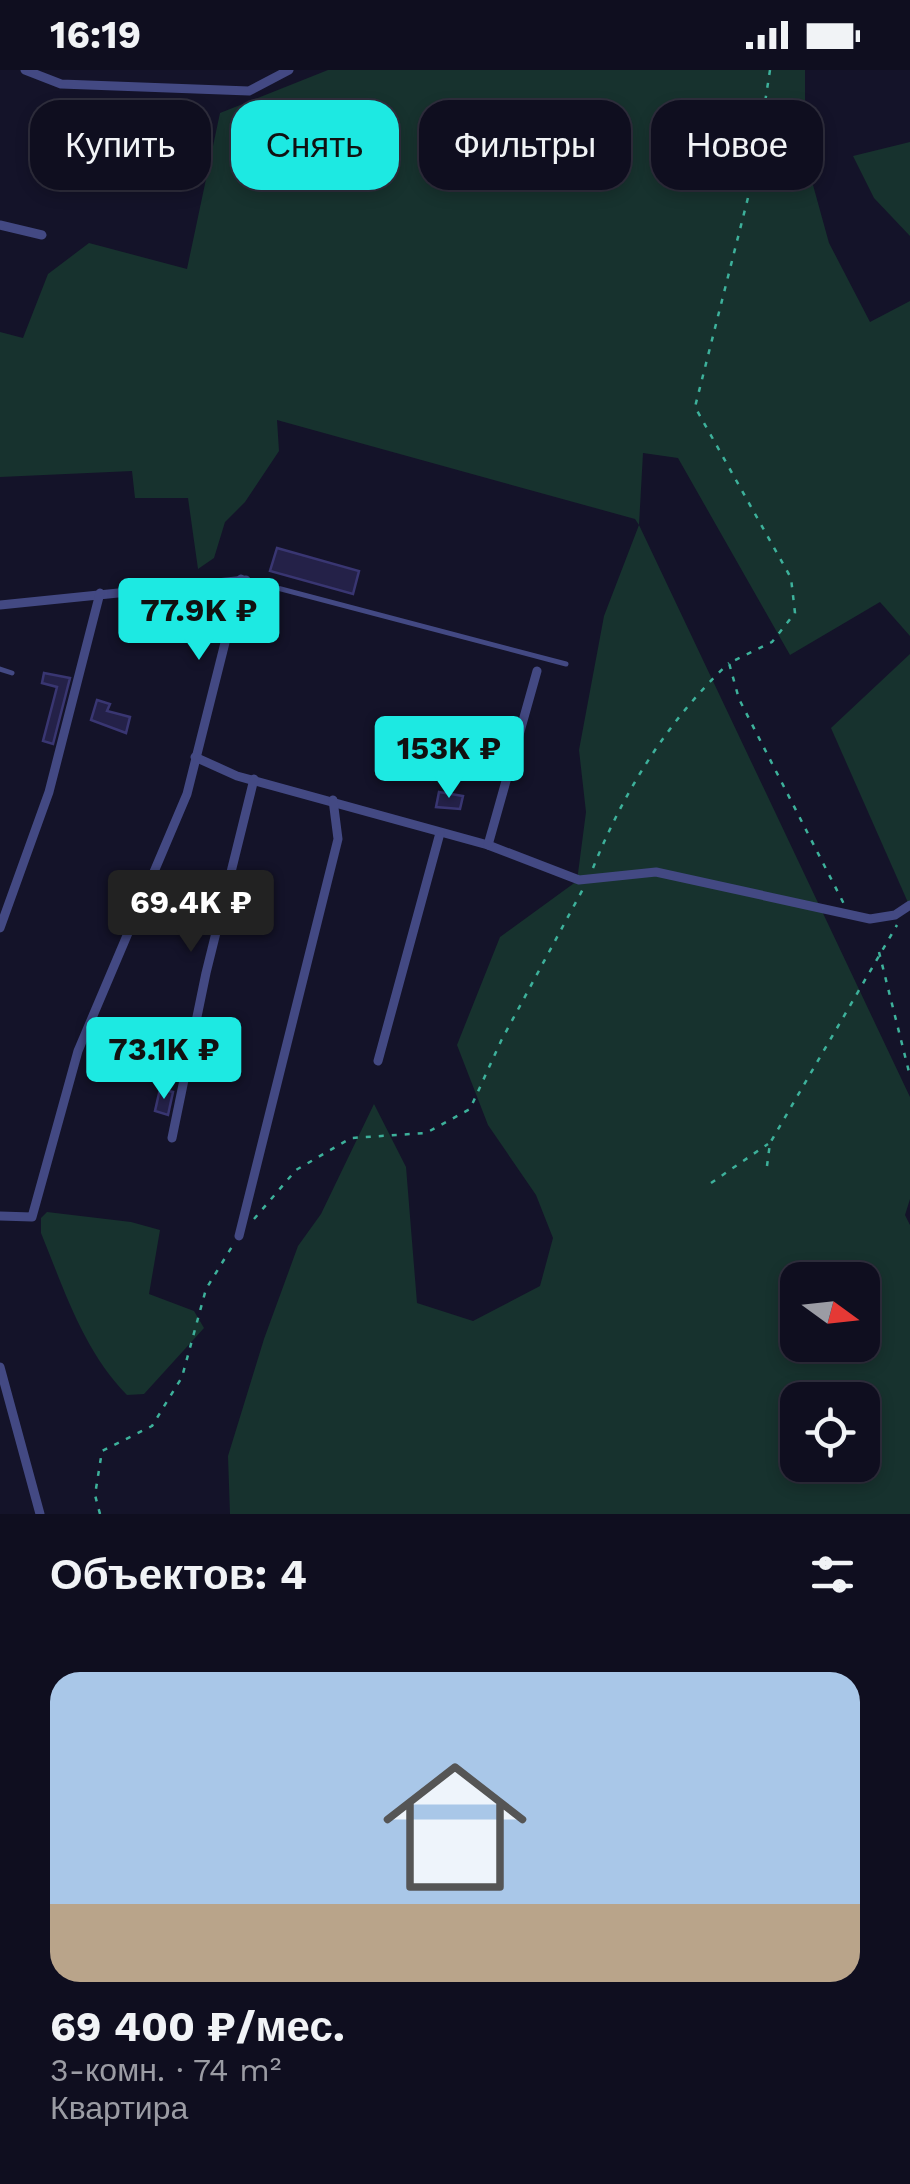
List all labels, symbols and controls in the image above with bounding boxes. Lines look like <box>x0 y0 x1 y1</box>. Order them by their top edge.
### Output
text: 16:19 <box>50 13 141 57</box>
chip: Купить <box>30 100 211 190</box>
chip: Снять <box>231 100 399 190</box>
chip: Фильтры <box>419 100 631 190</box>
chip: Новое <box>651 100 823 190</box>
pin: 77.9K ₽ <box>107 578 291 663</box>
text: 77.9K ₽ <box>140 591 258 629</box>
pin: 153K ₽ <box>368 716 530 801</box>
text: 153K ₽ <box>397 729 501 767</box>
pin: 69.4K ₽ <box>99 870 283 955</box>
text: 69.4K ₽ <box>130 883 252 921</box>
pin: 73.1K ₽ <box>72 1017 256 1102</box>
text: 73.1K ₽ <box>108 1030 220 1068</box>
north arrow <box>780 1262 880 1362</box>
map controls <box>780 1262 880 1482</box>
button: locate <box>780 1382 880 1482</box>
icon: filters <box>805 1547 860 1602</box>
text: Объектов: 4 <box>50 1550 307 1599</box>
icon: home <box>365 1737 545 1917</box>
text: 69 400 ₽/мес. <box>50 2002 345 2051</box>
text: 3-комн. · 74 m² <box>50 2051 282 2089</box>
text: Квартира <box>50 2089 188 2127</box>

